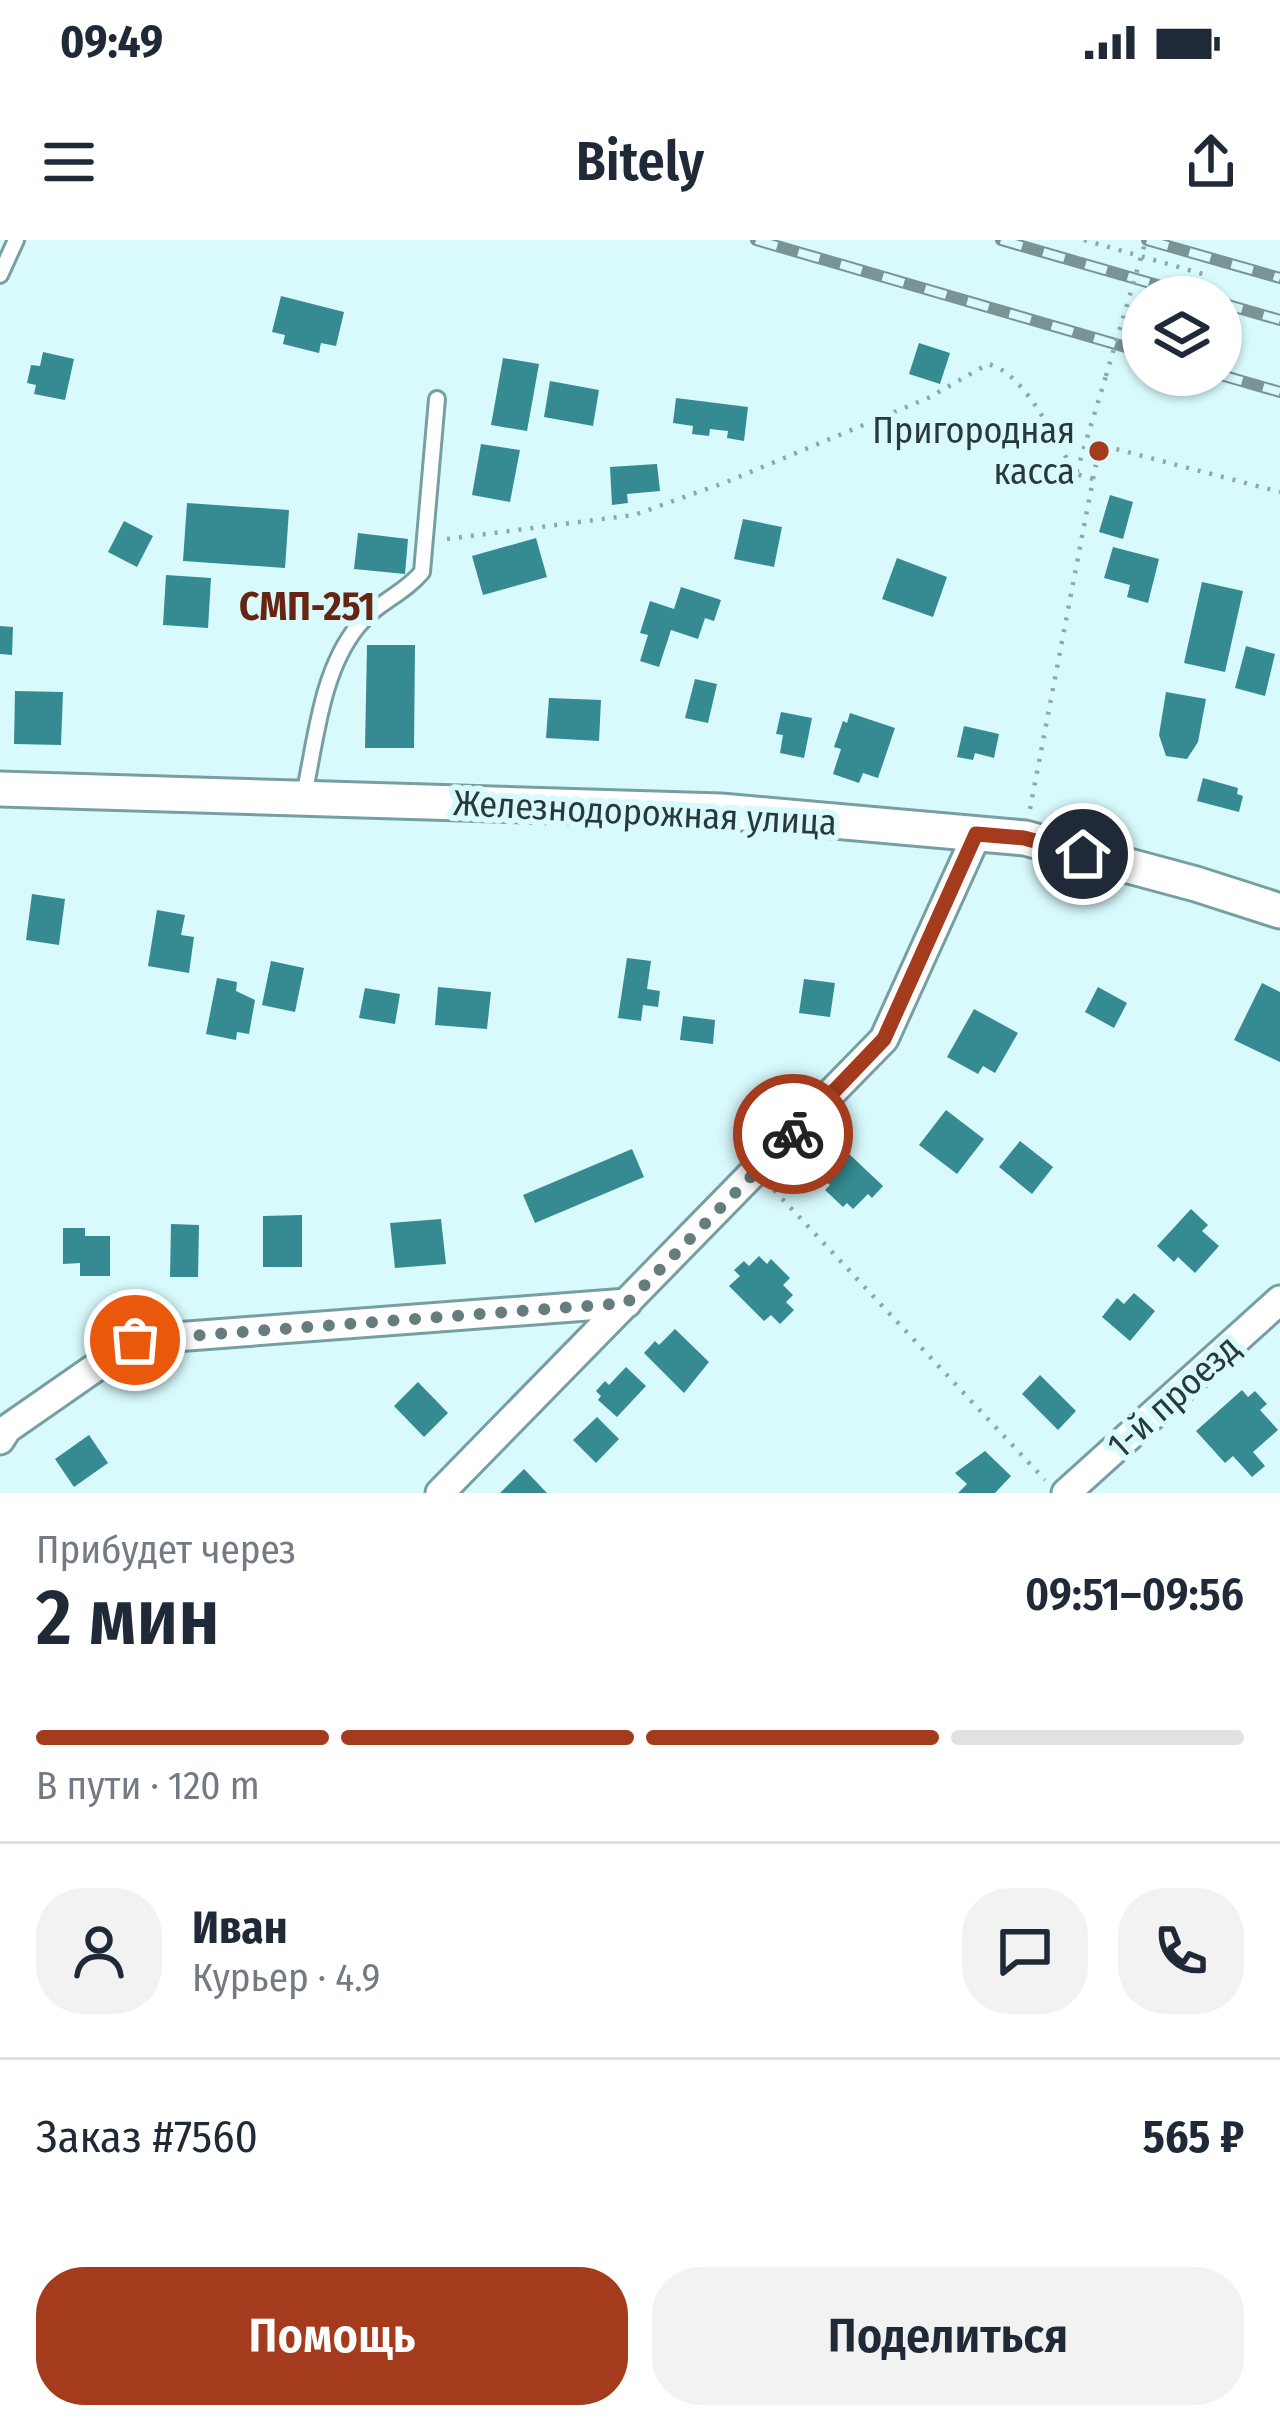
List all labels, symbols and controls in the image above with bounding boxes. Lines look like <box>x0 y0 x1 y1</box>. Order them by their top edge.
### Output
text: 09:49 <box>60 15 163 69</box>
icon: menu <box>36 129 102 195</box>
icon: share <box>1178 129 1244 195</box>
text: Bitely <box>576 130 704 194</box>
map controls <box>1122 276 1242 396</box>
button: layers <box>1122 276 1242 396</box>
place label: Пригородная касса <box>872 409 1075 494</box>
marker: Пригородная касса <box>1086 438 1112 464</box>
district label: СМП-251 <box>239 584 375 630</box>
street label: Железнодорожная улица <box>452 781 838 845</box>
pin <box>1032 803 1134 905</box>
icon: home <box>1050 821 1116 887</box>
courier <box>733 1074 853 1194</box>
icon: bike <box>760 1101 826 1167</box>
pin <box>84 1289 186 1391</box>
icon: bag <box>102 1307 168 1373</box>
street label: 1-й проезд <box>1098 1326 1249 1468</box>
text: Прибудет через <box>36 1527 296 1573</box>
text: 09:51–09:56 <box>1025 1568 1244 1622</box>
text: 2 мин <box>36 1571 220 1665</box>
text: В пути · 120 m <box>36 1763 260 1809</box>
button: person <box>36 1888 162 2014</box>
button: chat <box>962 1888 1088 2014</box>
button: phone <box>1118 1888 1244 2014</box>
text: Иван <box>192 1901 288 1955</box>
text: Курьер · 4.9 <box>192 1955 380 2001</box>
text: Заказ #7560 <box>36 2110 258 2164</box>
text: 565 ₽ <box>1143 2110 1244 2164</box>
button: Помощь <box>36 2267 628 2405</box>
button: Поделиться <box>652 2267 1244 2405</box>

